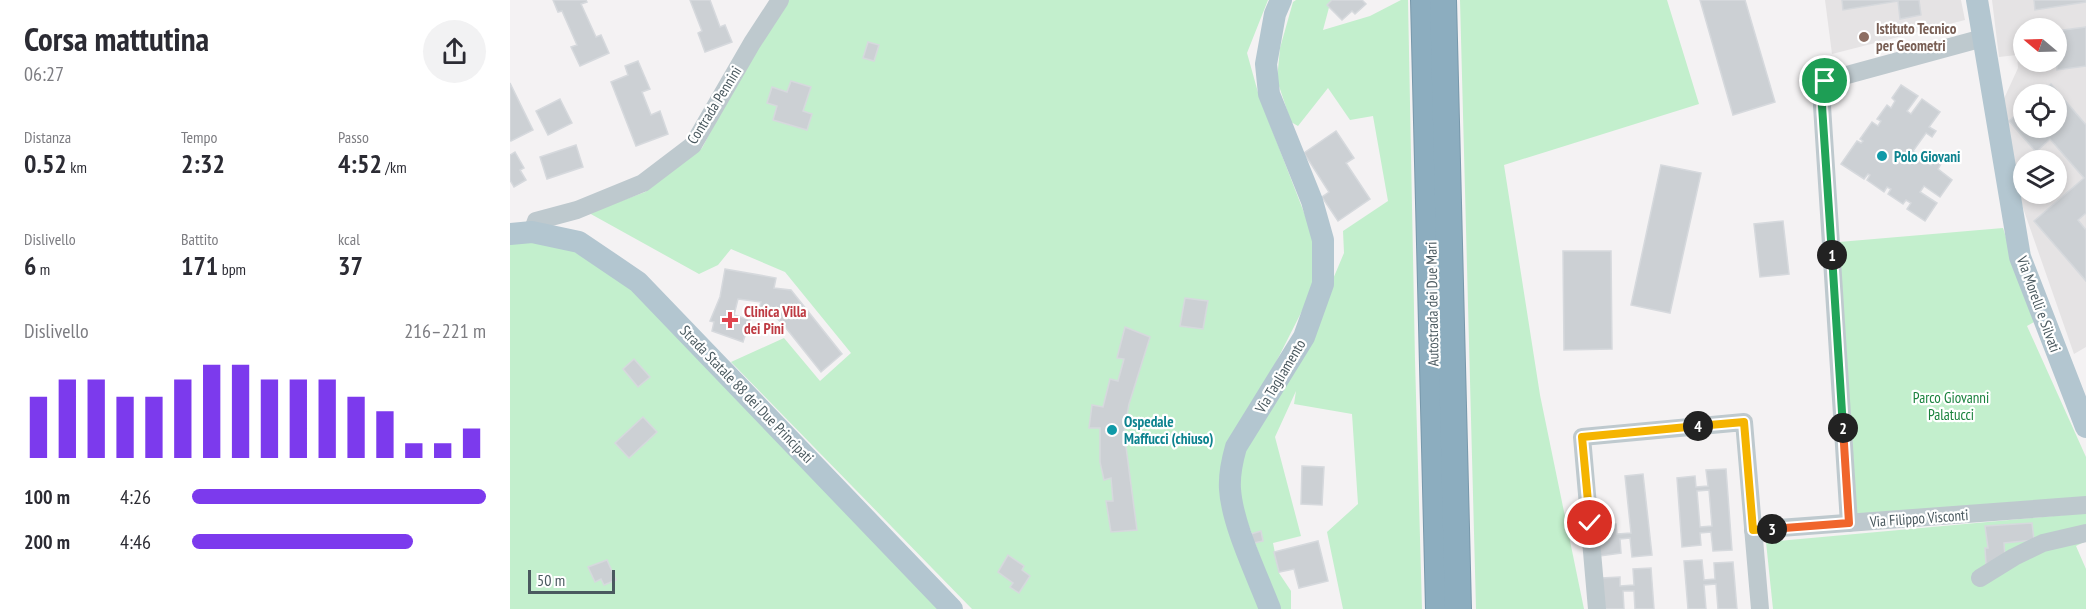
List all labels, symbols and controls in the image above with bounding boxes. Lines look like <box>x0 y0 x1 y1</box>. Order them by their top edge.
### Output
text: Corsa mattutina <box>24 17 209 60</box>
north arrow <box>2013 18 2067 72</box>
map controls <box>2013 18 2067 204</box>
place label: Istituto Tecnico per Geometri <box>1876 19 1957 55</box>
button: share <box>423 20 486 83</box>
marker: Istituto Tecnico per Geometri <box>1857 30 1871 44</box>
pin <box>1799 55 1850 106</box>
text: 06:27 <box>24 61 64 87</box>
street label: Contrada Pennini <box>683 63 745 147</box>
icon: arrive <box>1808 64 1841 97</box>
button: locate <box>2013 84 2067 138</box>
text: Distanza <box>24 127 71 147</box>
text: Tempo <box>181 127 217 147</box>
text: Passo <box>338 127 369 147</box>
text: 0.52 <box>24 147 67 180</box>
text: 2:32 <box>181 147 225 180</box>
text: 4:52 <box>338 147 382 180</box>
place label: Polo Giovani <box>1894 147 1960 166</box>
marker: Polo Giovani <box>1875 149 1889 163</box>
button: layers <box>2013 150 2067 204</box>
text: km <box>67 157 87 177</box>
text: /km <box>382 157 407 177</box>
text: Dislivello <box>24 229 76 249</box>
text: Battito <box>181 229 218 249</box>
text: kcal <box>338 229 360 249</box>
pin: 1 <box>1817 240 1847 270</box>
street label: Autostrada dei Due Mari <box>1421 241 1443 367</box>
text: 1 <box>1828 245 1836 265</box>
text: 6 <box>24 249 36 282</box>
text: 171 <box>181 249 218 282</box>
text: 37 <box>338 249 363 282</box>
street label: Via Morelli e Silvati <box>2012 252 2065 355</box>
text: m <box>36 259 50 279</box>
text: bpm <box>218 259 246 279</box>
place label: Clinica Villa dei Pini <box>744 302 807 338</box>
marker: Clinica Villa dei Pini <box>721 311 739 329</box>
text: Dislivello <box>24 318 89 344</box>
text: 216–221 m <box>404 318 486 344</box>
street label: Strada Statale 88 dei Due Principati <box>676 321 818 467</box>
street label: Via Tagliamento <box>1250 336 1309 417</box>
park label: Parco Giovanni Palatucci <box>1913 388 1989 424</box>
pin: 4 <box>1683 411 1713 441</box>
place label: Ospedale Maffucci (chiuso) <box>1124 412 1213 448</box>
pin: 2 <box>1828 413 1858 443</box>
text: 4 <box>1694 416 1702 436</box>
text: 2 <box>1839 418 1847 438</box>
marker: Ospedale Maffucci (chiuso) <box>1105 423 1119 437</box>
text: 100 m <box>24 484 70 510</box>
text: 4:26 <box>120 484 151 510</box>
pin <box>1564 497 1615 548</box>
street label: Via Filippo Visconti <box>1868 505 1969 531</box>
icon: check <box>1573 506 1606 539</box>
pin: 3 <box>1757 514 1787 544</box>
text: 3 <box>1768 519 1776 539</box>
text: 200 m <box>24 529 70 555</box>
text: 4:46 <box>120 529 151 555</box>
scale bar <box>528 567 615 594</box>
text: 50 m <box>537 570 565 590</box>

